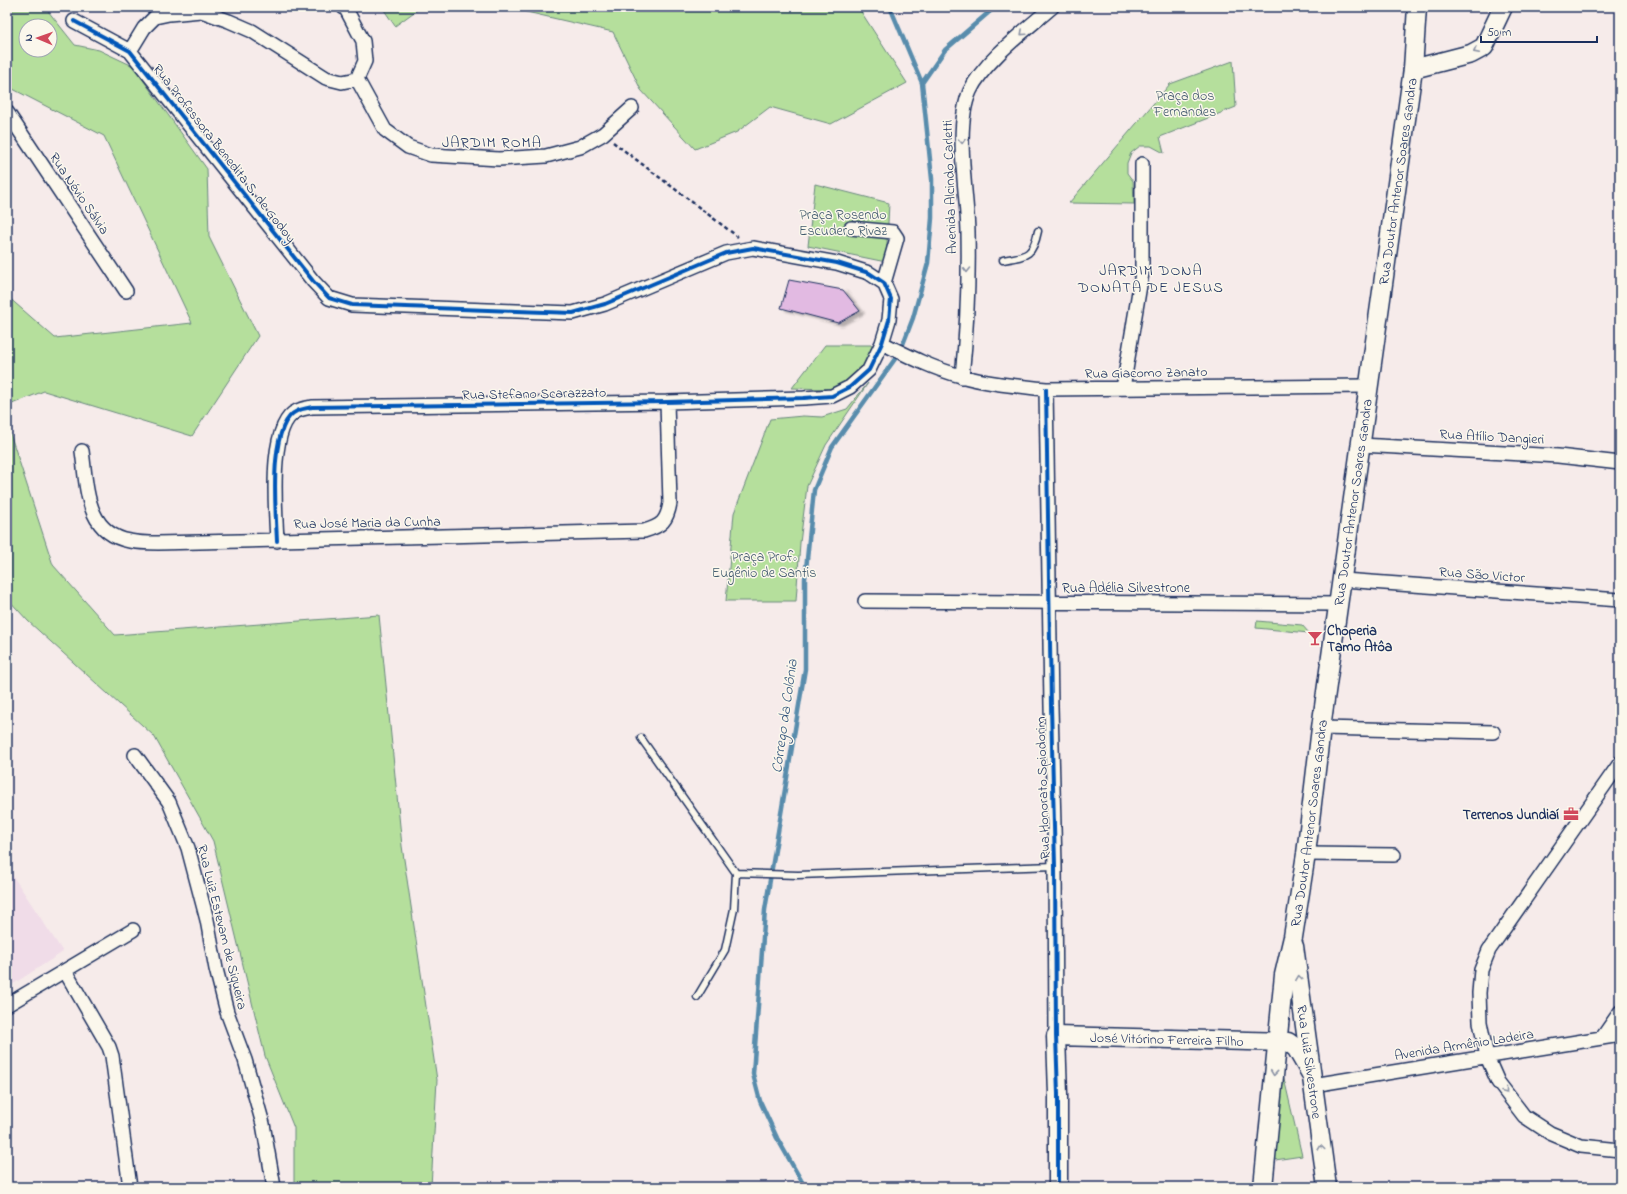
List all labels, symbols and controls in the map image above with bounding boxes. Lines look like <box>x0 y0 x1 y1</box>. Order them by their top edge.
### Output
north arrow <box>18 18 58 58</box>
scale bar <box>1481 18 1597 44</box>
text: 50 m <box>1487 24 1511 42</box>
one-way arrow <box>1020 28 1028 36</box>
text: N <box>21 34 37 42</box>
one-way arrow <box>1473 46 1480 54</box>
street label: Rua Professora Benedita S. de Godoy <box>146 60 301 249</box>
street label: Rua Doutor Antenor Soares Gandra <box>1374 77 1424 286</box>
park label: Praça dos Fernandes <box>1153 86 1216 123</box>
street label: Avenida Alcindo Carletti <box>938 119 963 255</box>
district label: JARDIM ROMA <box>442 132 542 154</box>
one-way arrow <box>958 138 967 144</box>
street label: Rua Névio Sálvia <box>43 149 114 239</box>
park label: Praça Rosendo Escudero Rivaz <box>799 205 887 242</box>
district label: JARDIM DONA DONATA DE JESUS <box>1077 260 1224 299</box>
one-way arrow <box>963 267 972 273</box>
street label: Rua Giacomo Zanato <box>1084 362 1208 385</box>
street label: Rua Stefano Scarazzato <box>462 383 606 406</box>
street label: Rua Doutor Antenor Soares Gandra <box>1329 398 1379 607</box>
street label: Rua Atílio Dangieri <box>1439 424 1545 452</box>
street label: Rua José Maria da Cunha <box>293 512 441 535</box>
park label: Praça Profº Eugênio de Santis <box>712 547 816 585</box>
street label: Rua São Victor <box>1438 562 1526 589</box>
street label: Rua Adélia Silvestrone <box>1062 578 1191 599</box>
place label: Choperia Tamo Atôa <box>1327 621 1393 658</box>
bar icon: Choperia Tamo Atôa <box>1306 629 1324 647</box>
water label: Córrego da Colônia <box>766 657 805 775</box>
street label: Rua Honorato Spiodorim <box>1031 716 1056 860</box>
street label: Rua Doutor Antenor Soares Gandra <box>1286 718 1334 929</box>
place label: Terrenos Jundiaí <box>1463 805 1559 826</box>
office icon: Terrenos Jundiaí <box>1562 805 1580 823</box>
street label: Rua Luiz Estevam de Siqueira <box>191 843 252 1012</box>
one-way arrow <box>1295 975 1304 981</box>
street label: Rua Luiz Silvestrone <box>1290 1004 1327 1121</box>
street label: Avenida Armênio Ladeira <box>1393 1024 1535 1067</box>
street label: José Vitórino Ferreira Filho <box>1090 1028 1244 1053</box>
one-way arrow <box>1270 1070 1279 1076</box>
one-way arrow <box>1500 1087 1507 1094</box>
one-way arrow <box>1318 1145 1326 1151</box>

